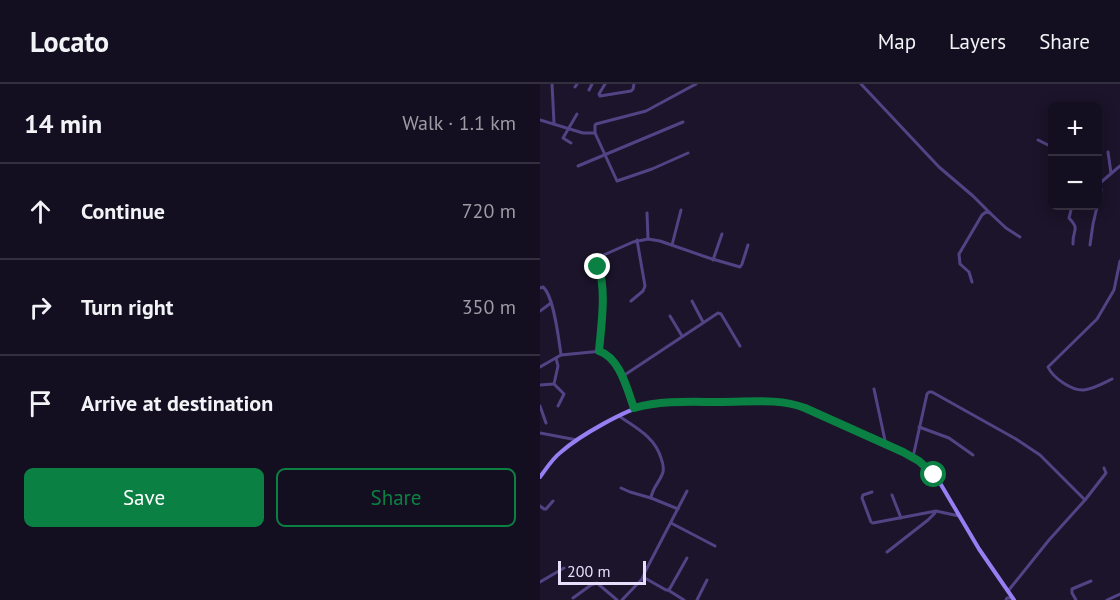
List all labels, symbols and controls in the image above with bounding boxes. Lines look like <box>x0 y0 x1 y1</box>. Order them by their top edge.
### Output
text: Locato <box>30 23 109 60</box>
text: Map <box>878 28 916 55</box>
text: Layers <box>949 28 1006 55</box>
text: Share <box>1039 28 1090 55</box>
map controls <box>1048 102 1102 210</box>
button: + <box>1048 102 1102 156</box>
text: 14 min <box>24 107 102 140</box>
text: Walk · 1.1 km <box>402 110 516 136</box>
button: − <box>1048 156 1102 210</box>
icon: ahead <box>24 195 57 228</box>
text: Continue <box>81 197 165 225</box>
text: 720 m <box>462 198 516 224</box>
route end <box>584 253 610 279</box>
icon: right <box>24 291 57 324</box>
text: Turn right <box>81 293 173 321</box>
text: 350 m <box>462 294 516 320</box>
icon: arrive <box>24 387 57 420</box>
text: Arrive at destination <box>81 389 273 417</box>
route start <box>920 461 946 487</box>
button: Save <box>24 468 264 527</box>
button: Share <box>276 468 516 527</box>
scale bar <box>558 558 646 586</box>
text: 200 m <box>567 561 610 581</box>

